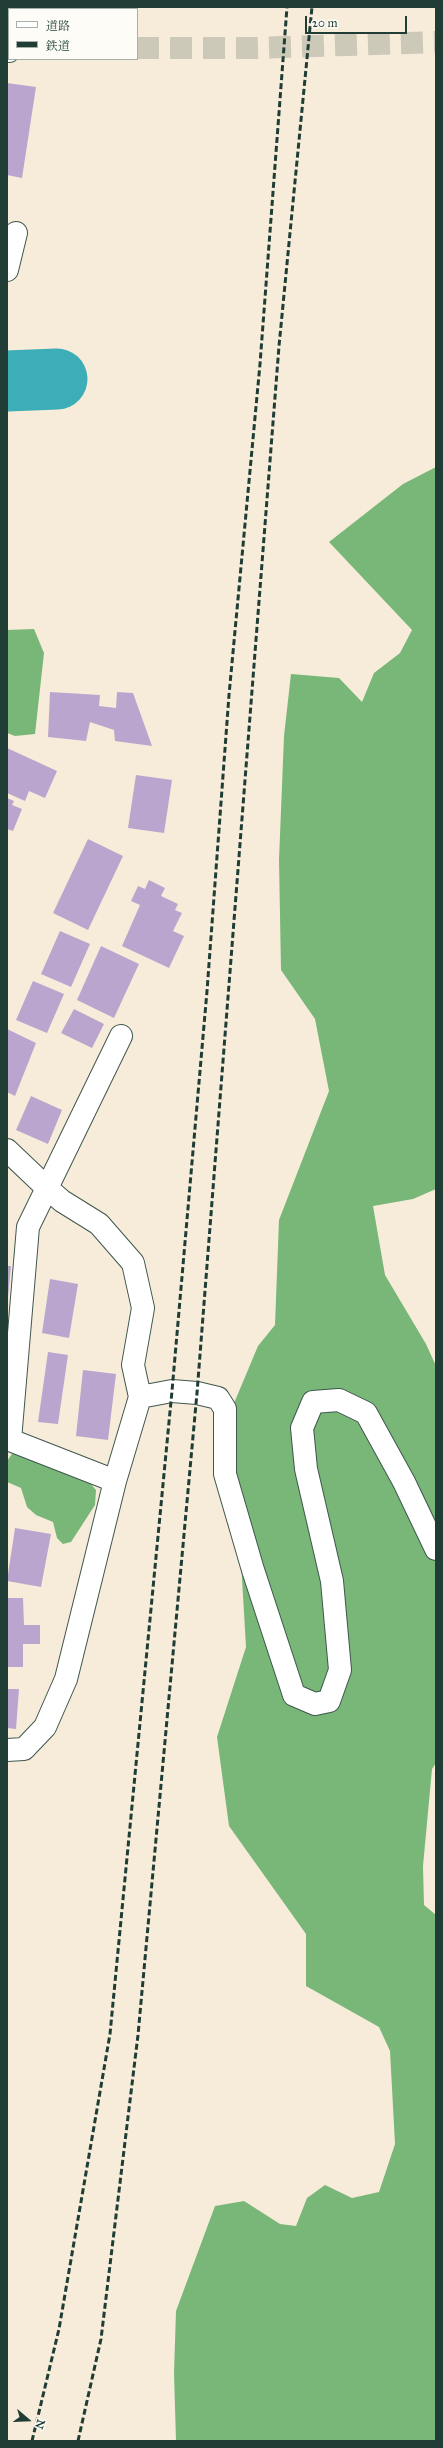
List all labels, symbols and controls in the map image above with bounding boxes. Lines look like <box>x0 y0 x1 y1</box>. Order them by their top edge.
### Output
legend <box>8 8 138 60</box>
scale bar <box>307 8 409 34</box>
text: 20 m <box>312 16 338 30</box>
text: 道路 <box>46 19 70 33</box>
text: 鉄道 <box>46 39 70 53</box>
north arrow <box>8 2400 48 2440</box>
text: N <box>32 2418 47 2431</box>

